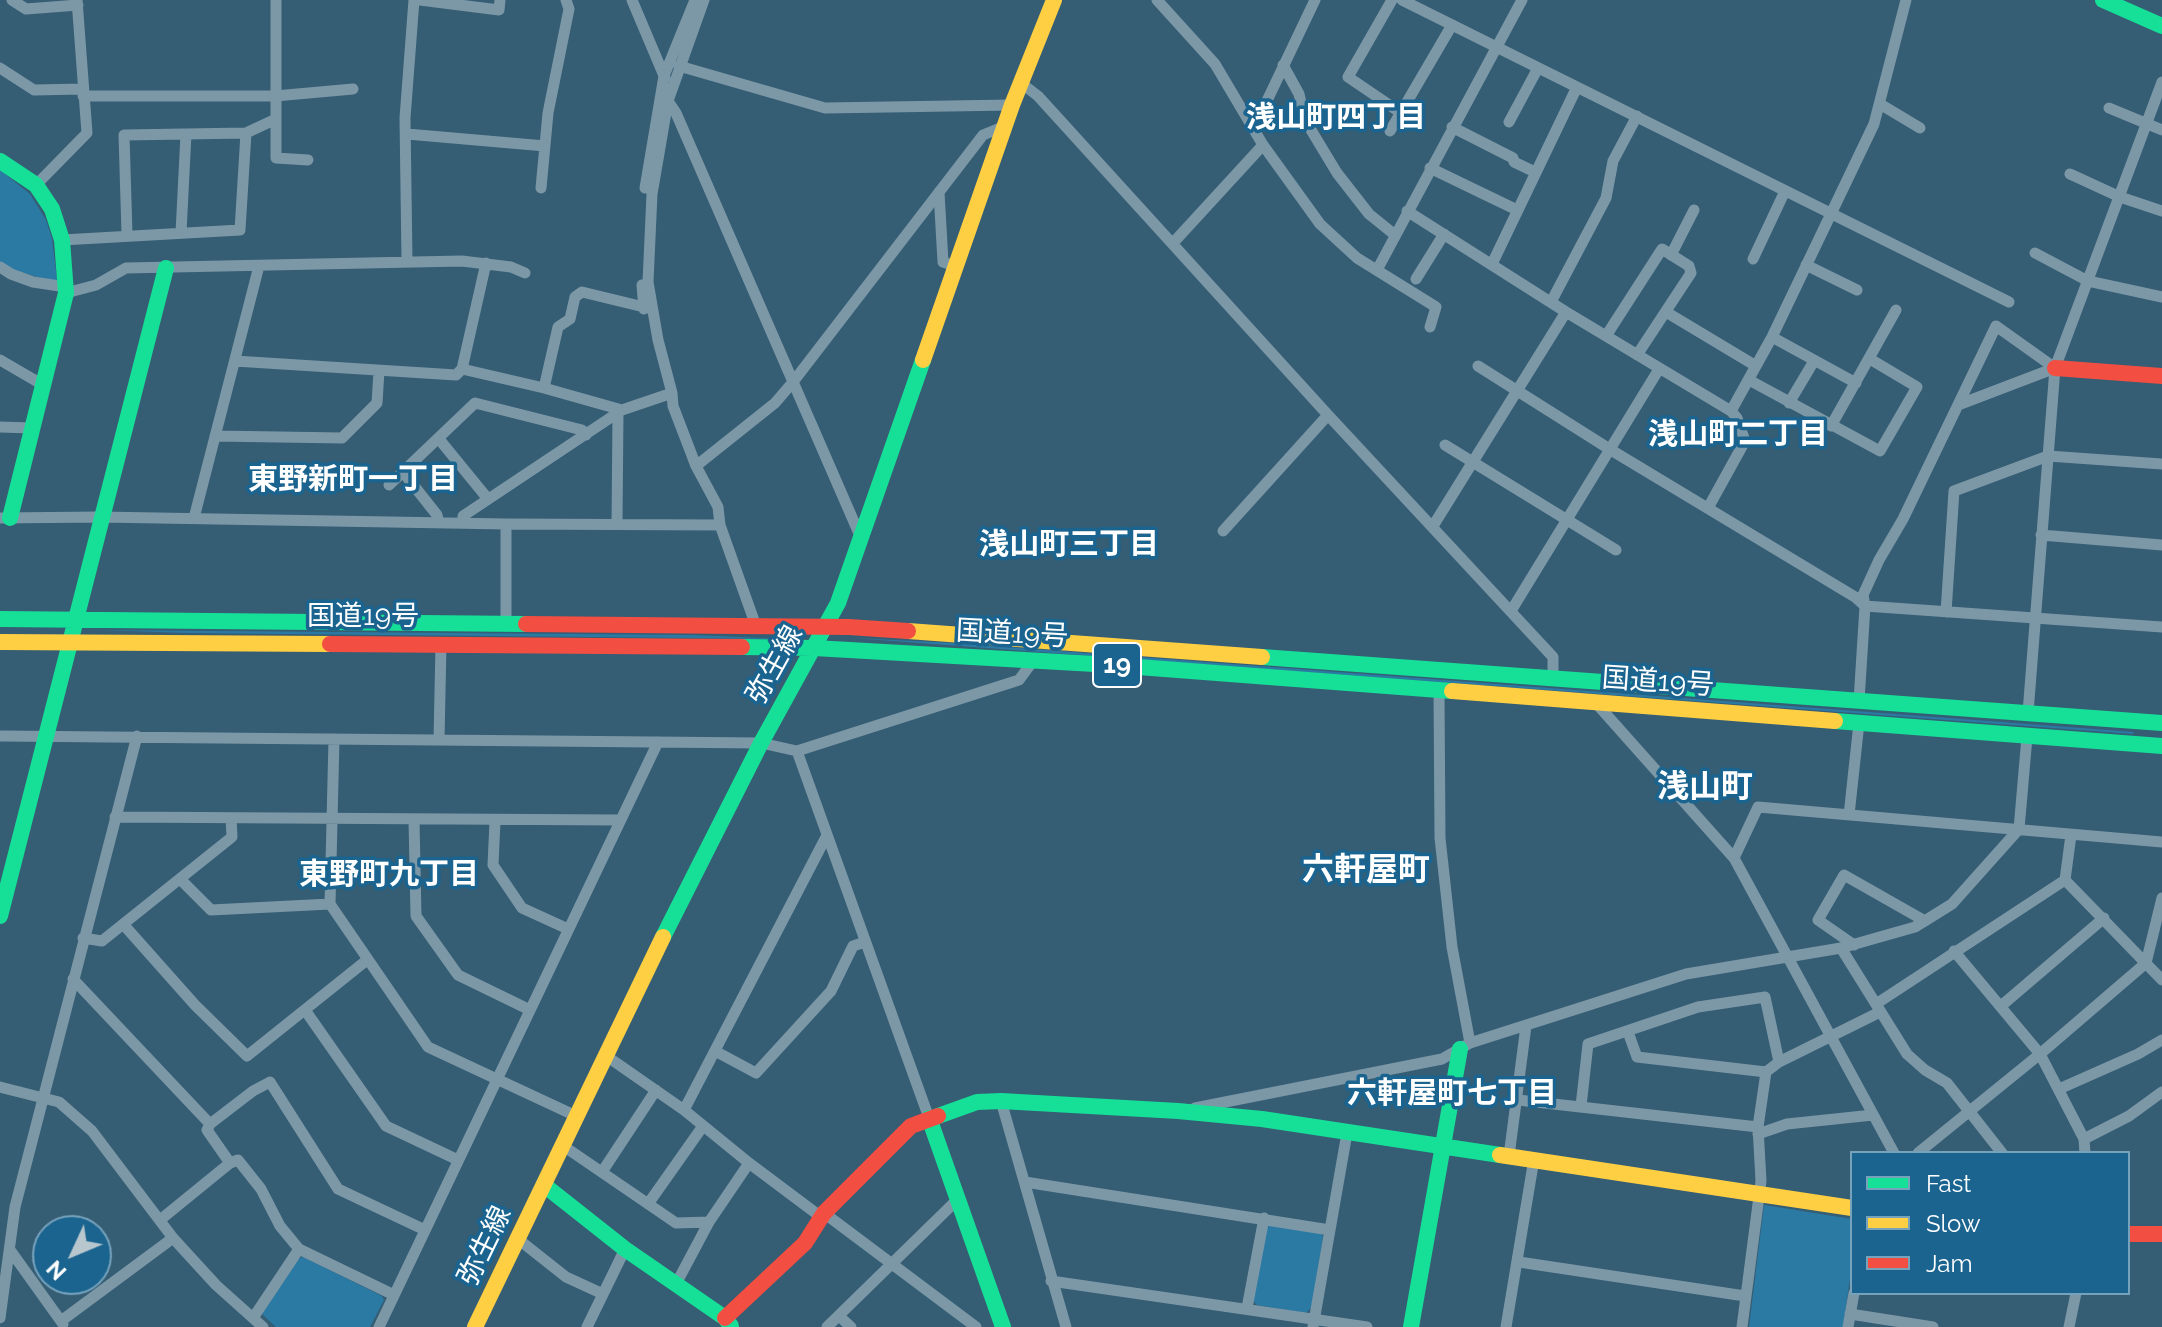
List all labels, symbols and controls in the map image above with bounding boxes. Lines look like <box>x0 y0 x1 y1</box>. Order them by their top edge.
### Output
district label: 浅山町四丁目 <box>1246 100 1426 136</box>
district label: 浅山町二丁目 <box>1648 417 1828 453</box>
district label: 東野新町一丁目 <box>248 462 458 498</box>
district label: 浅山町三丁目 <box>979 527 1159 563</box>
street label: 国道19号 <box>307 600 419 634</box>
street label: 国道19号 <box>955 614 1069 654</box>
street label: 弥生線 <box>740 620 810 710</box>
road number: 19 <box>1093 643 1141 687</box>
street label: 国道19号 <box>1601 661 1715 703</box>
district label: 浅山町 <box>1657 768 1753 806</box>
district label: 六軒屋町 <box>1302 851 1430 889</box>
district label: 東野町九丁目 <box>299 857 479 893</box>
district label: 六軒屋町七丁目 <box>1347 1076 1557 1112</box>
legend <box>1850 1151 2130 1295</box>
text: Fast <box>1926 1169 1971 1198</box>
street label: 弥生線 <box>451 1201 519 1291</box>
text: Slow <box>1926 1209 1980 1238</box>
north arrow <box>32 1215 112 1295</box>
text: Jam <box>1926 1249 1972 1278</box>
text: N <box>41 1255 71 1285</box>

